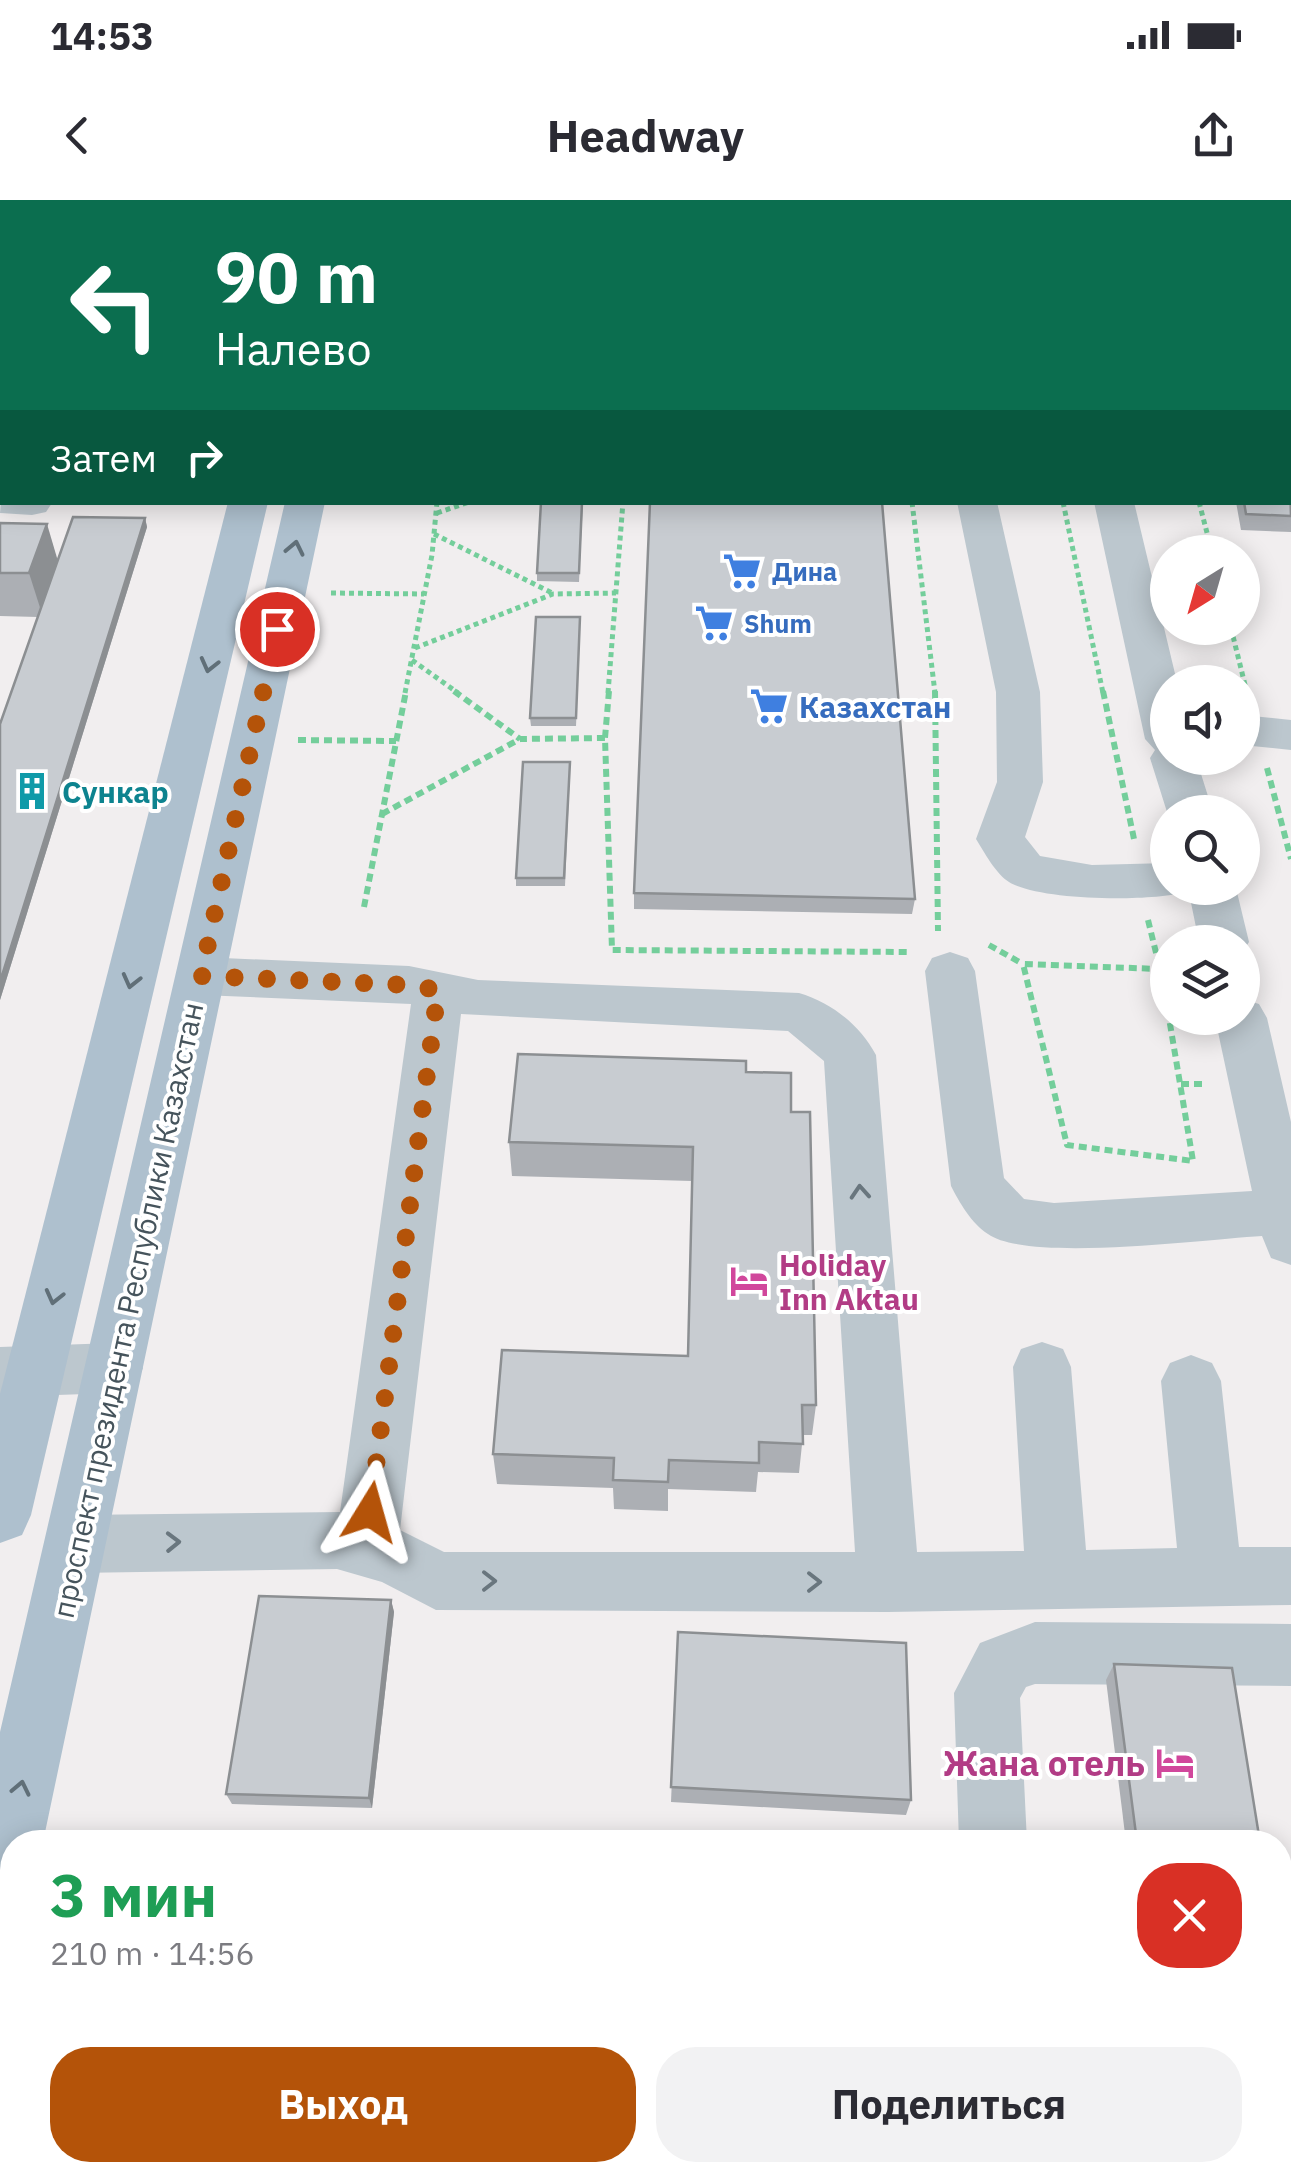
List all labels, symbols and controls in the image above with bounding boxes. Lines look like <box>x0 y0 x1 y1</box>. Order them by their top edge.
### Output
text: 14:53 <box>50 11 154 60</box>
text: Headway <box>547 106 744 164</box>
icon: back <box>50 108 105 163</box>
icon: share <box>1186 108 1241 163</box>
text: 90 m <box>215 231 378 322</box>
icon: left <box>50 240 180 370</box>
text: Налево <box>215 319 372 377</box>
icon: right <box>177 430 232 485</box>
text: Затем <box>50 433 157 482</box>
north arrow <box>1150 535 1260 645</box>
map controls <box>1150 535 1260 1035</box>
one-way arrow <box>283 540 304 557</box>
supermarket icon: Дина <box>721 550 763 592</box>
place label: Дина <box>772 555 837 588</box>
pin <box>235 587 320 672</box>
icon: arrive <box>250 602 305 657</box>
supermarket icon: Shum <box>693 602 735 644</box>
place label: Shum <box>744 607 812 640</box>
one-way arrow <box>199 656 220 673</box>
button: sound <box>1150 665 1260 775</box>
supermarket icon: Казахстан <box>748 685 790 727</box>
place label: Казахстан <box>799 687 951 726</box>
building icon: Сункар <box>11 770 53 812</box>
place label: Сункар <box>62 772 169 811</box>
button: search <box>1150 795 1260 905</box>
button: layers <box>1150 925 1260 1035</box>
one-way arrow <box>122 972 143 989</box>
street label: проспект президента Республики Казахстан <box>43 998 211 1622</box>
one-way arrow <box>850 1184 871 1200</box>
place label: Holiday Inn Aktau <box>779 1245 919 1318</box>
hotel icon: Holiday Inn Aktau <box>728 1260 770 1302</box>
one-way arrow <box>45 1288 66 1305</box>
position arrow <box>318 1460 422 1564</box>
one-way arrow <box>166 1531 181 1553</box>
one-way arrow <box>482 1570 497 1592</box>
one-way arrow <box>806 1571 822 1593</box>
place label: Жана отель <box>943 1740 1145 1786</box>
hotel icon: Жана отель <box>1154 1742 1196 1784</box>
one-way arrow <box>9 1780 30 1797</box>
text: 3 мин <box>50 1855 217 1934</box>
button: close <box>1137 1863 1242 1968</box>
text: 210 m · 14:56 <box>50 1932 255 1974</box>
button: Выход <box>50 2047 636 2162</box>
button: Поделиться <box>656 2047 1242 2162</box>

